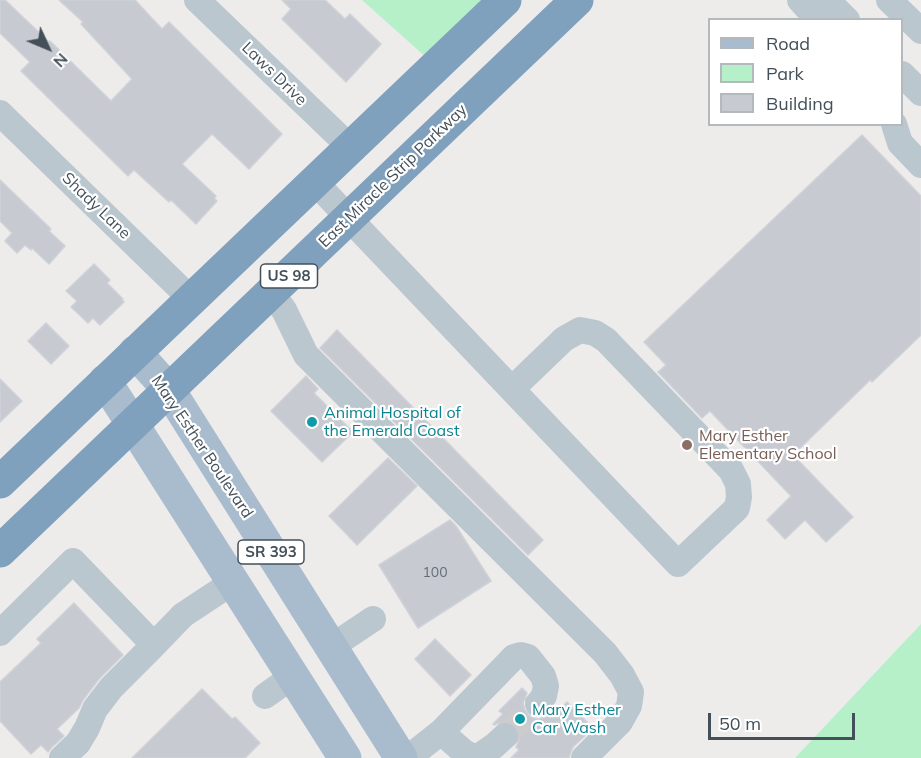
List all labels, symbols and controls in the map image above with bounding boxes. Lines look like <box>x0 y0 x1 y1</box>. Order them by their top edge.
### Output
north arrow <box>18 18 78 78</box>
legend <box>708 18 903 126</box>
text: Road <box>766 32 810 55</box>
street label: Laws Drive <box>238 38 310 110</box>
text: N <box>50 49 72 72</box>
text: Park <box>766 62 804 85</box>
text: Building <box>766 92 834 115</box>
street label: East Miracle Strip Parkway <box>315 100 471 252</box>
street label: Shady Lane <box>58 169 134 243</box>
road number: US 98 <box>260 264 318 288</box>
street label: Mary Esther Boulevard <box>147 372 257 522</box>
place label: Animal Hospital of the Emerald Coast <box>324 403 461 441</box>
marker: Animal Hospital of the Emerald Coast <box>305 415 319 429</box>
place label: Mary Esther Elementary School <box>699 426 837 464</box>
marker: Mary Esther Elementary School <box>680 438 694 452</box>
road number: SR 393 <box>238 540 304 564</box>
house number: 100 <box>422 565 448 581</box>
place label: Mary Esther Car Wash <box>532 700 621 738</box>
scale bar <box>711 701 858 739</box>
marker: Mary Esther Car Wash <box>513 712 527 726</box>
text: 50 m <box>719 712 761 735</box>

